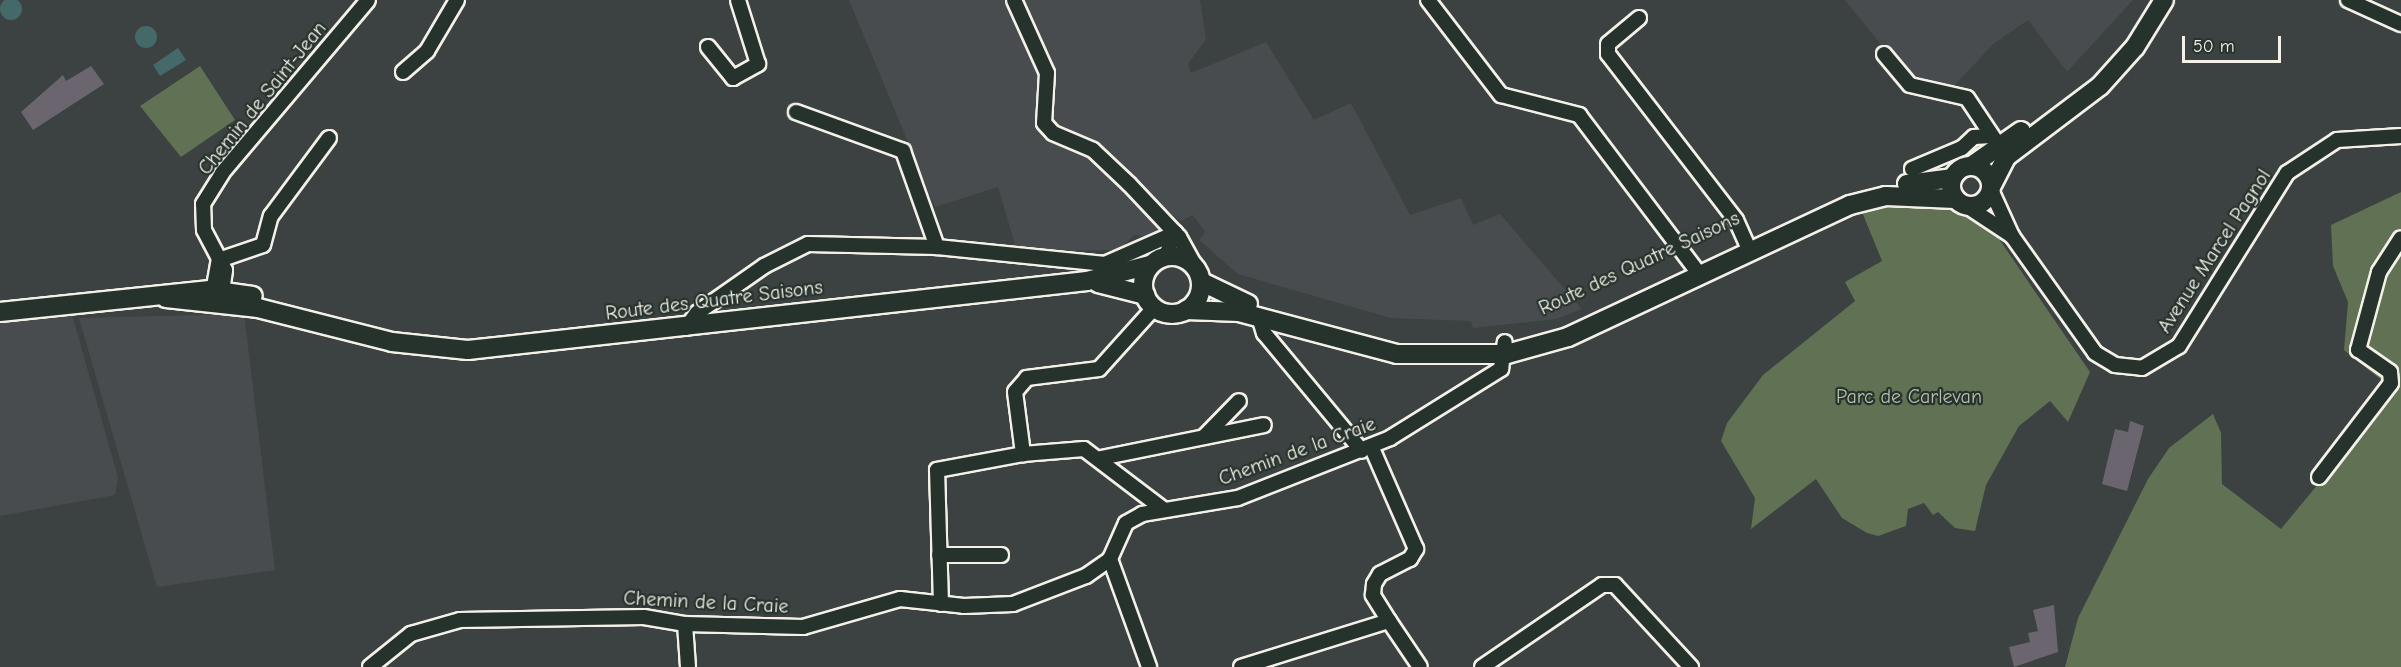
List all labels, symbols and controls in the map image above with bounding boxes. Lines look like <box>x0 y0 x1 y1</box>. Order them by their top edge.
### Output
street label: Chemin de Saint-Jean <box>193 16 331 180</box>
scale bar <box>2185 24 2284 62</box>
text: 50 m <box>2193 36 2235 57</box>
street label: Avenue Marcel Pagnol <box>2152 165 2276 337</box>
street label: Route des Quatre Saisons <box>1535 206 1743 320</box>
street label: Route des Quatre Saisons <box>604 275 824 325</box>
park label: Parc de Carlevan <box>1836 384 1982 408</box>
street label: Chemin de la Craie <box>1215 411 1379 491</box>
street label: Chemin de la Craie <box>623 586 789 618</box>

